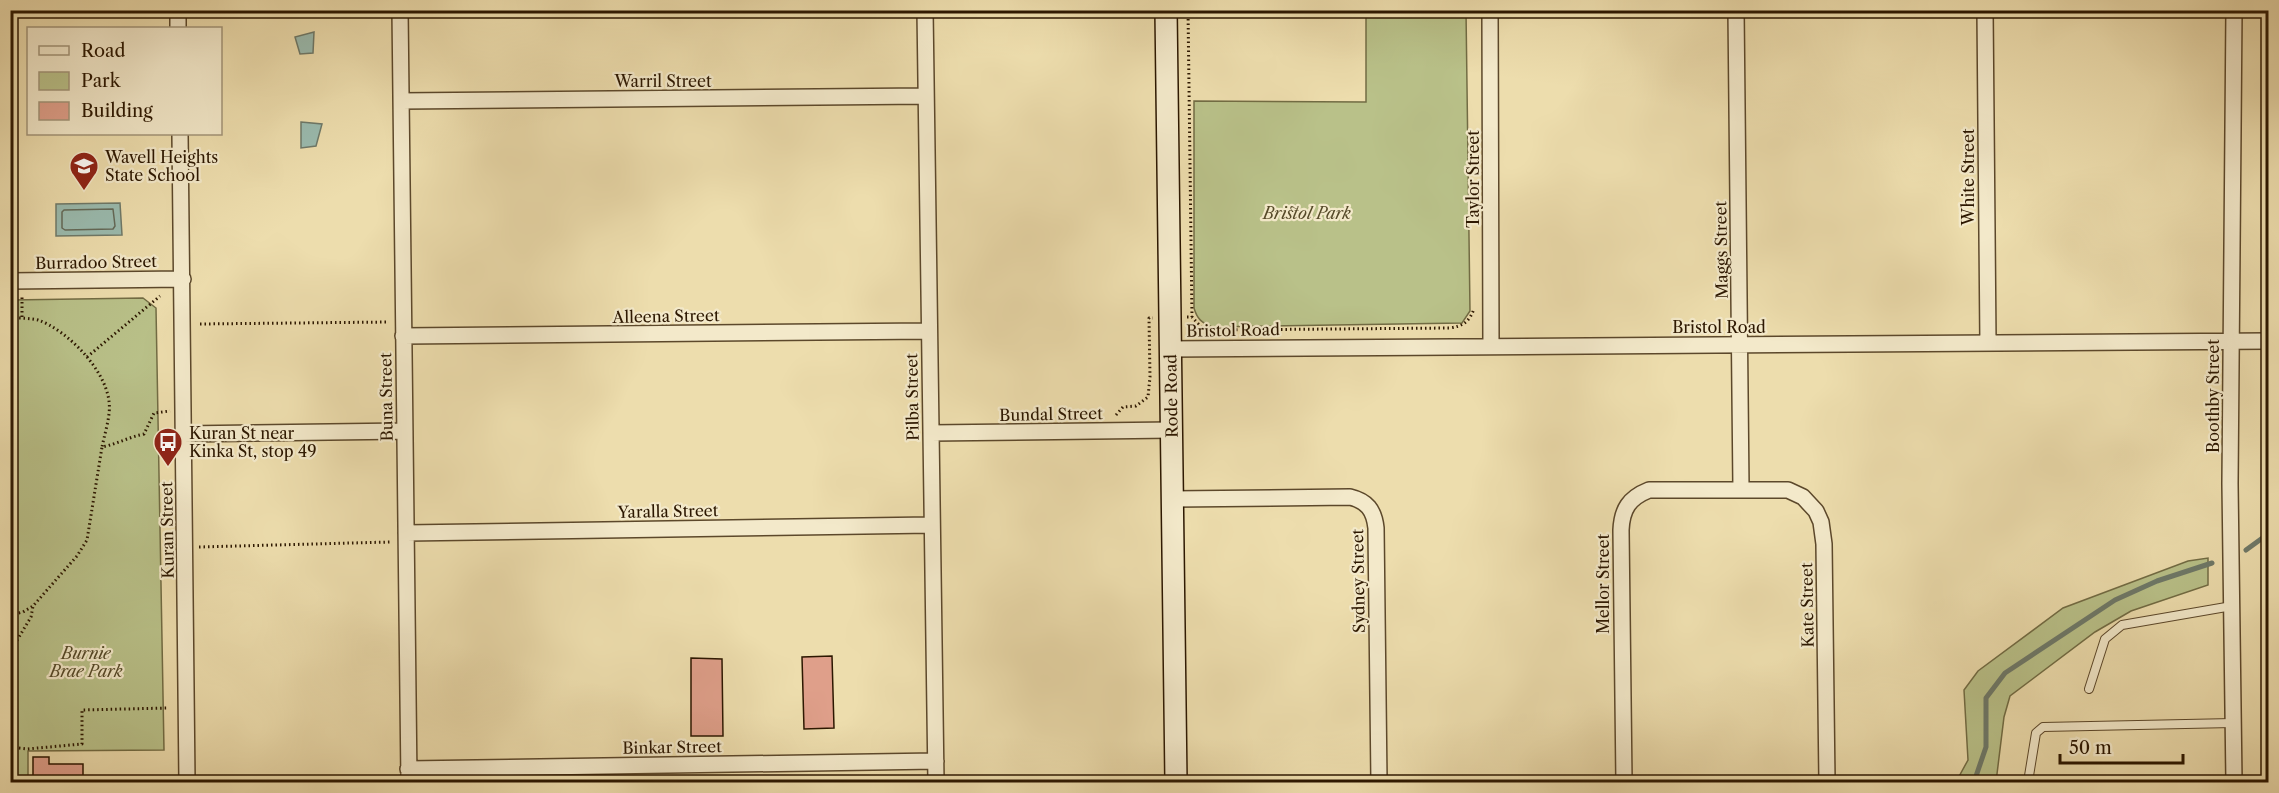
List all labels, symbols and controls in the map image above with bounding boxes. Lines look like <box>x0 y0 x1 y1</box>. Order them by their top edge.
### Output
legend <box>27 27 222 135</box>
text: Road <box>81 40 126 62</box>
text: Park <box>81 70 122 92</box>
street label: Warril Street <box>613 71 712 91</box>
text: Building <box>81 100 153 122</box>
street label: White Street <box>1958 128 1978 227</box>
street label: Taylor Street <box>1463 130 1483 228</box>
place label: Wavell Heights State School <box>104 147 218 185</box>
school or university icon: Wavell Heights State School <box>68 150 100 192</box>
street label: Maggs Street <box>1710 201 1732 299</box>
park label: Bristol Park <box>1261 203 1352 223</box>
street label: Burradoo Street <box>35 251 157 273</box>
street label: Alleena Street <box>611 305 720 327</box>
street label: Bristol Road <box>1672 317 1766 337</box>
street label: Bristol Road <box>1186 319 1280 341</box>
street label: Boothby Street <box>2203 339 2223 453</box>
street label: Buna Street <box>375 352 397 442</box>
street label: Pilba Street <box>901 353 923 441</box>
street label: Rode Road <box>1160 354 1182 438</box>
street label: Bundal Street <box>999 403 1103 425</box>
place label: Kuran St near Kinka St, stop 49 <box>189 423 317 461</box>
bus stop icon: Kuran St near Kinka St, stop 49 <box>152 426 184 468</box>
street label: Kuran Street <box>156 481 178 579</box>
street label: Yaralla Street <box>616 500 719 522</box>
street label: Sydney Street <box>1347 528 1369 633</box>
street label: Mellor Street <box>1593 534 1613 634</box>
street label: Kate Street <box>1796 562 1818 648</box>
park label: Burnie Brae Park <box>47 643 123 681</box>
scale bar <box>2060 727 2183 765</box>
street label: Binkar Street <box>622 736 722 758</box>
text: 50 m <box>2069 737 2112 759</box>

